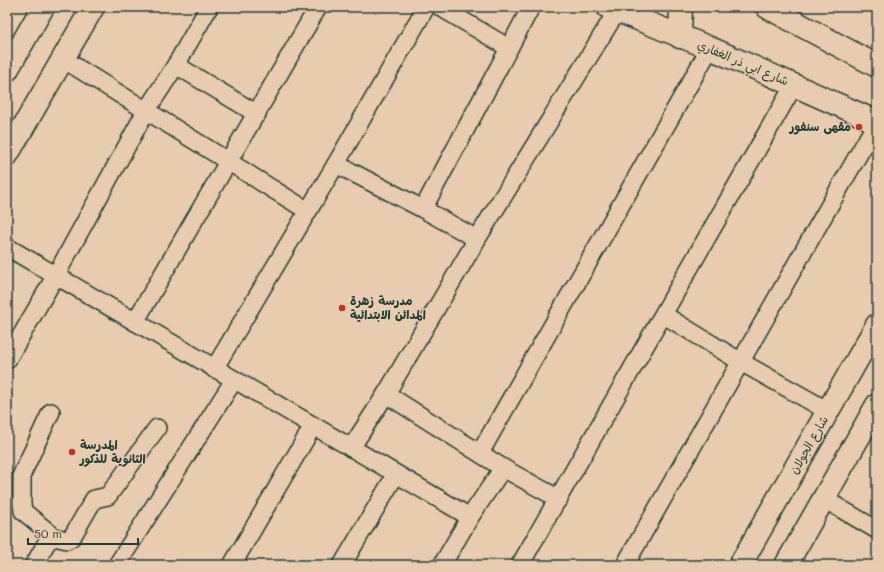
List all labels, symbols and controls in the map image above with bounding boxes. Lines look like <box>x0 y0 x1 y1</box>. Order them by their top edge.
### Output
street label: شارع ابي ذر الغفاري <box>694 36 791 92</box>
place label: مقهى سنفور <box>789 118 851 135</box>
marker: مقهى سنفور <box>854 122 864 132</box>
place label: مدرسة زهرة المدائن الابتدائية <box>350 292 426 322</box>
marker: مدرسة زهرة المدائن الابتدائية <box>337 303 347 313</box>
street label: شارع الجولان <box>785 413 833 477</box>
place label: المدرسة الثانوية للذكور <box>79 436 146 467</box>
marker: المدرسة الثانوية للذكور <box>67 447 77 457</box>
scale bar <box>28 520 138 546</box>
text: 50 m <box>34 525 62 541</box>

